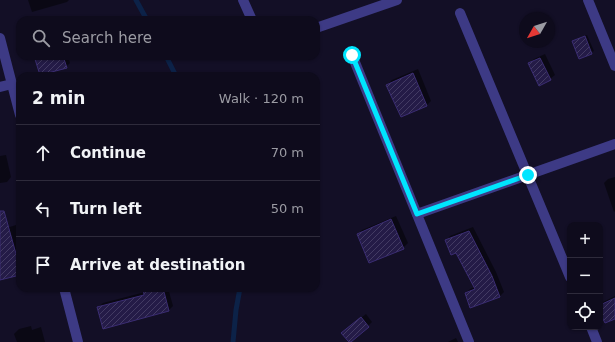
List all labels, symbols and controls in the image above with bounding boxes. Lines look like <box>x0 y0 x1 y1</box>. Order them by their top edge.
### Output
north arrow <box>519 12 555 48</box>
search box <box>16 16 320 60</box>
icon: search <box>30 27 52 49</box>
text: Search here <box>62 29 152 47</box>
route start <box>343 46 361 64</box>
text: 2 min <box>32 88 85 108</box>
text: Walk · 120 m <box>219 91 304 106</box>
icon: ahead <box>32 142 54 164</box>
text: Continue <box>70 144 146 162</box>
text: 70 m <box>271 145 304 160</box>
route end <box>519 166 537 184</box>
icon: left <box>32 198 54 220</box>
text: Turn left <box>70 200 142 218</box>
text: 50 m <box>271 201 304 216</box>
map controls <box>567 222 603 330</box>
button: + <box>567 222 603 258</box>
icon: arrive <box>32 254 54 276</box>
text: Arrive at destination <box>70 256 245 274</box>
button: − <box>567 258 603 294</box>
button: locate <box>567 294 603 330</box>

